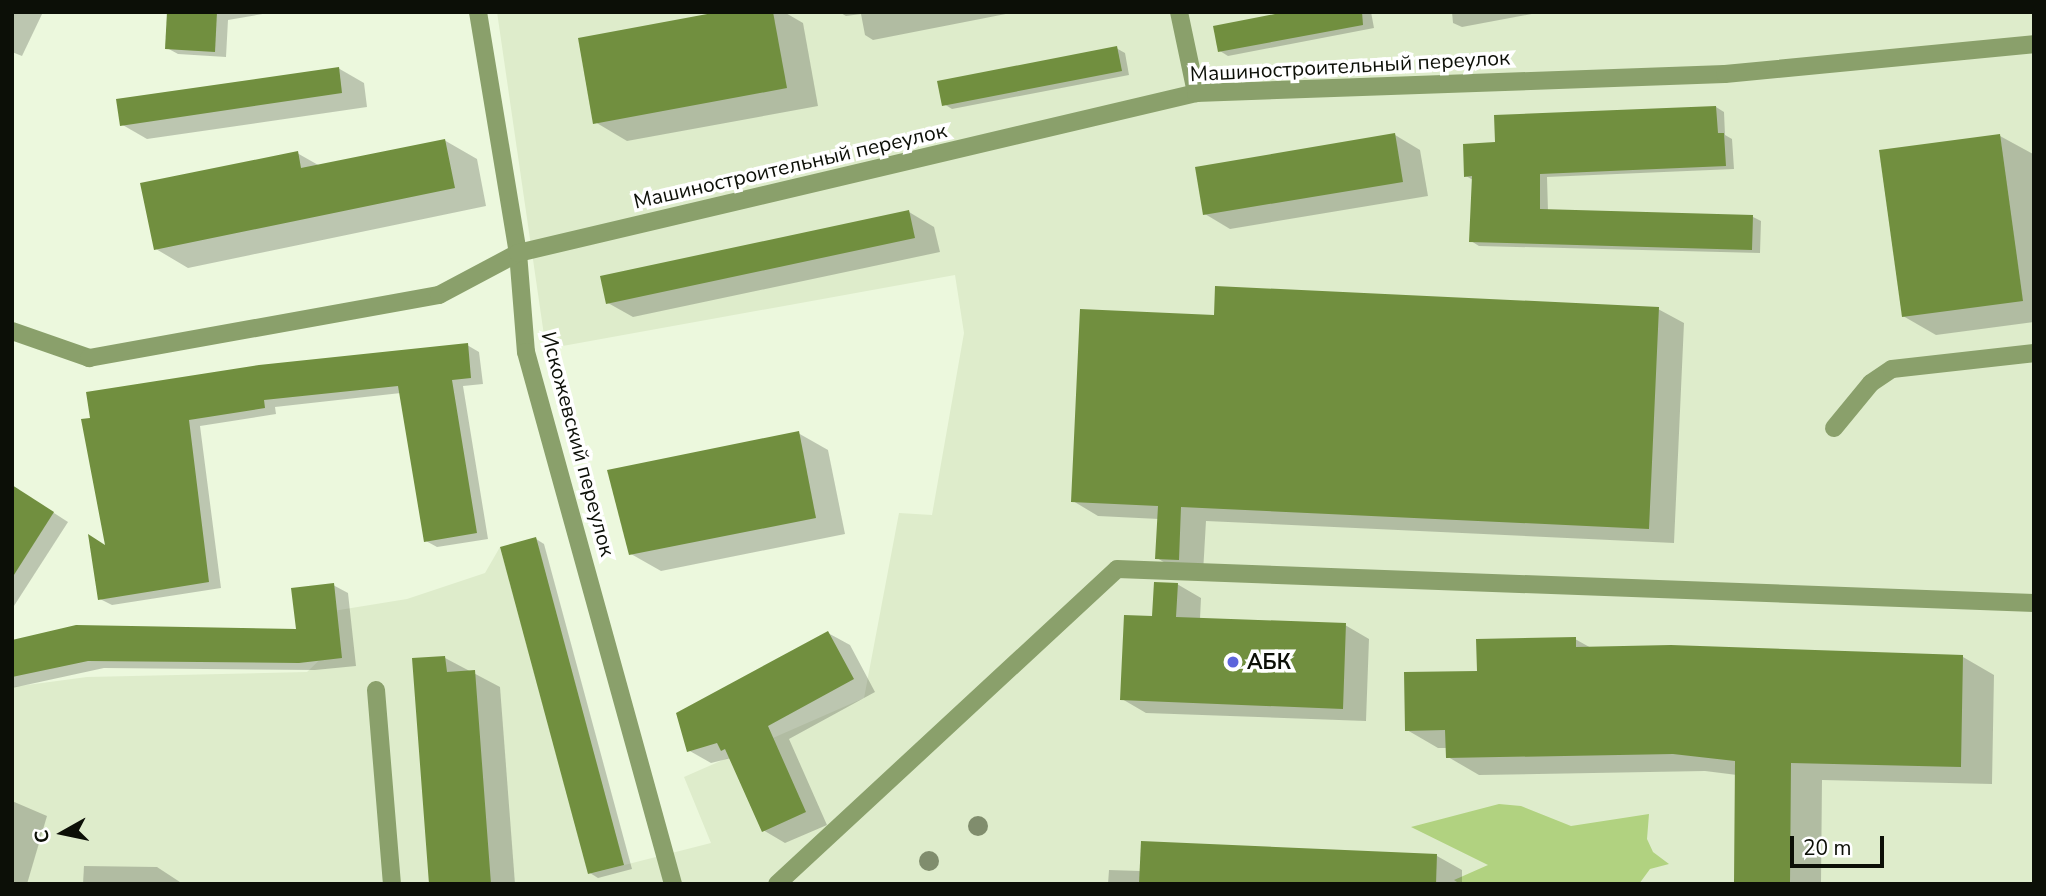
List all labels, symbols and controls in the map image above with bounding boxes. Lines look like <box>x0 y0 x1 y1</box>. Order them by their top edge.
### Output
street label: Машиностроительный переулок <box>1189 45 1511 87</box>
street label: Машиностроительный переулок <box>631 118 949 214</box>
street label: Искожевский переулок <box>536 329 620 559</box>
place label: АБК <box>1247 649 1291 675</box>
marker: АБК <box>1225 654 1241 670</box>
north arrow <box>28 798 98 868</box>
scale bar <box>1794 822 1888 866</box>
text: С <box>28 828 56 845</box>
text: 20 m <box>1803 834 1852 862</box>

